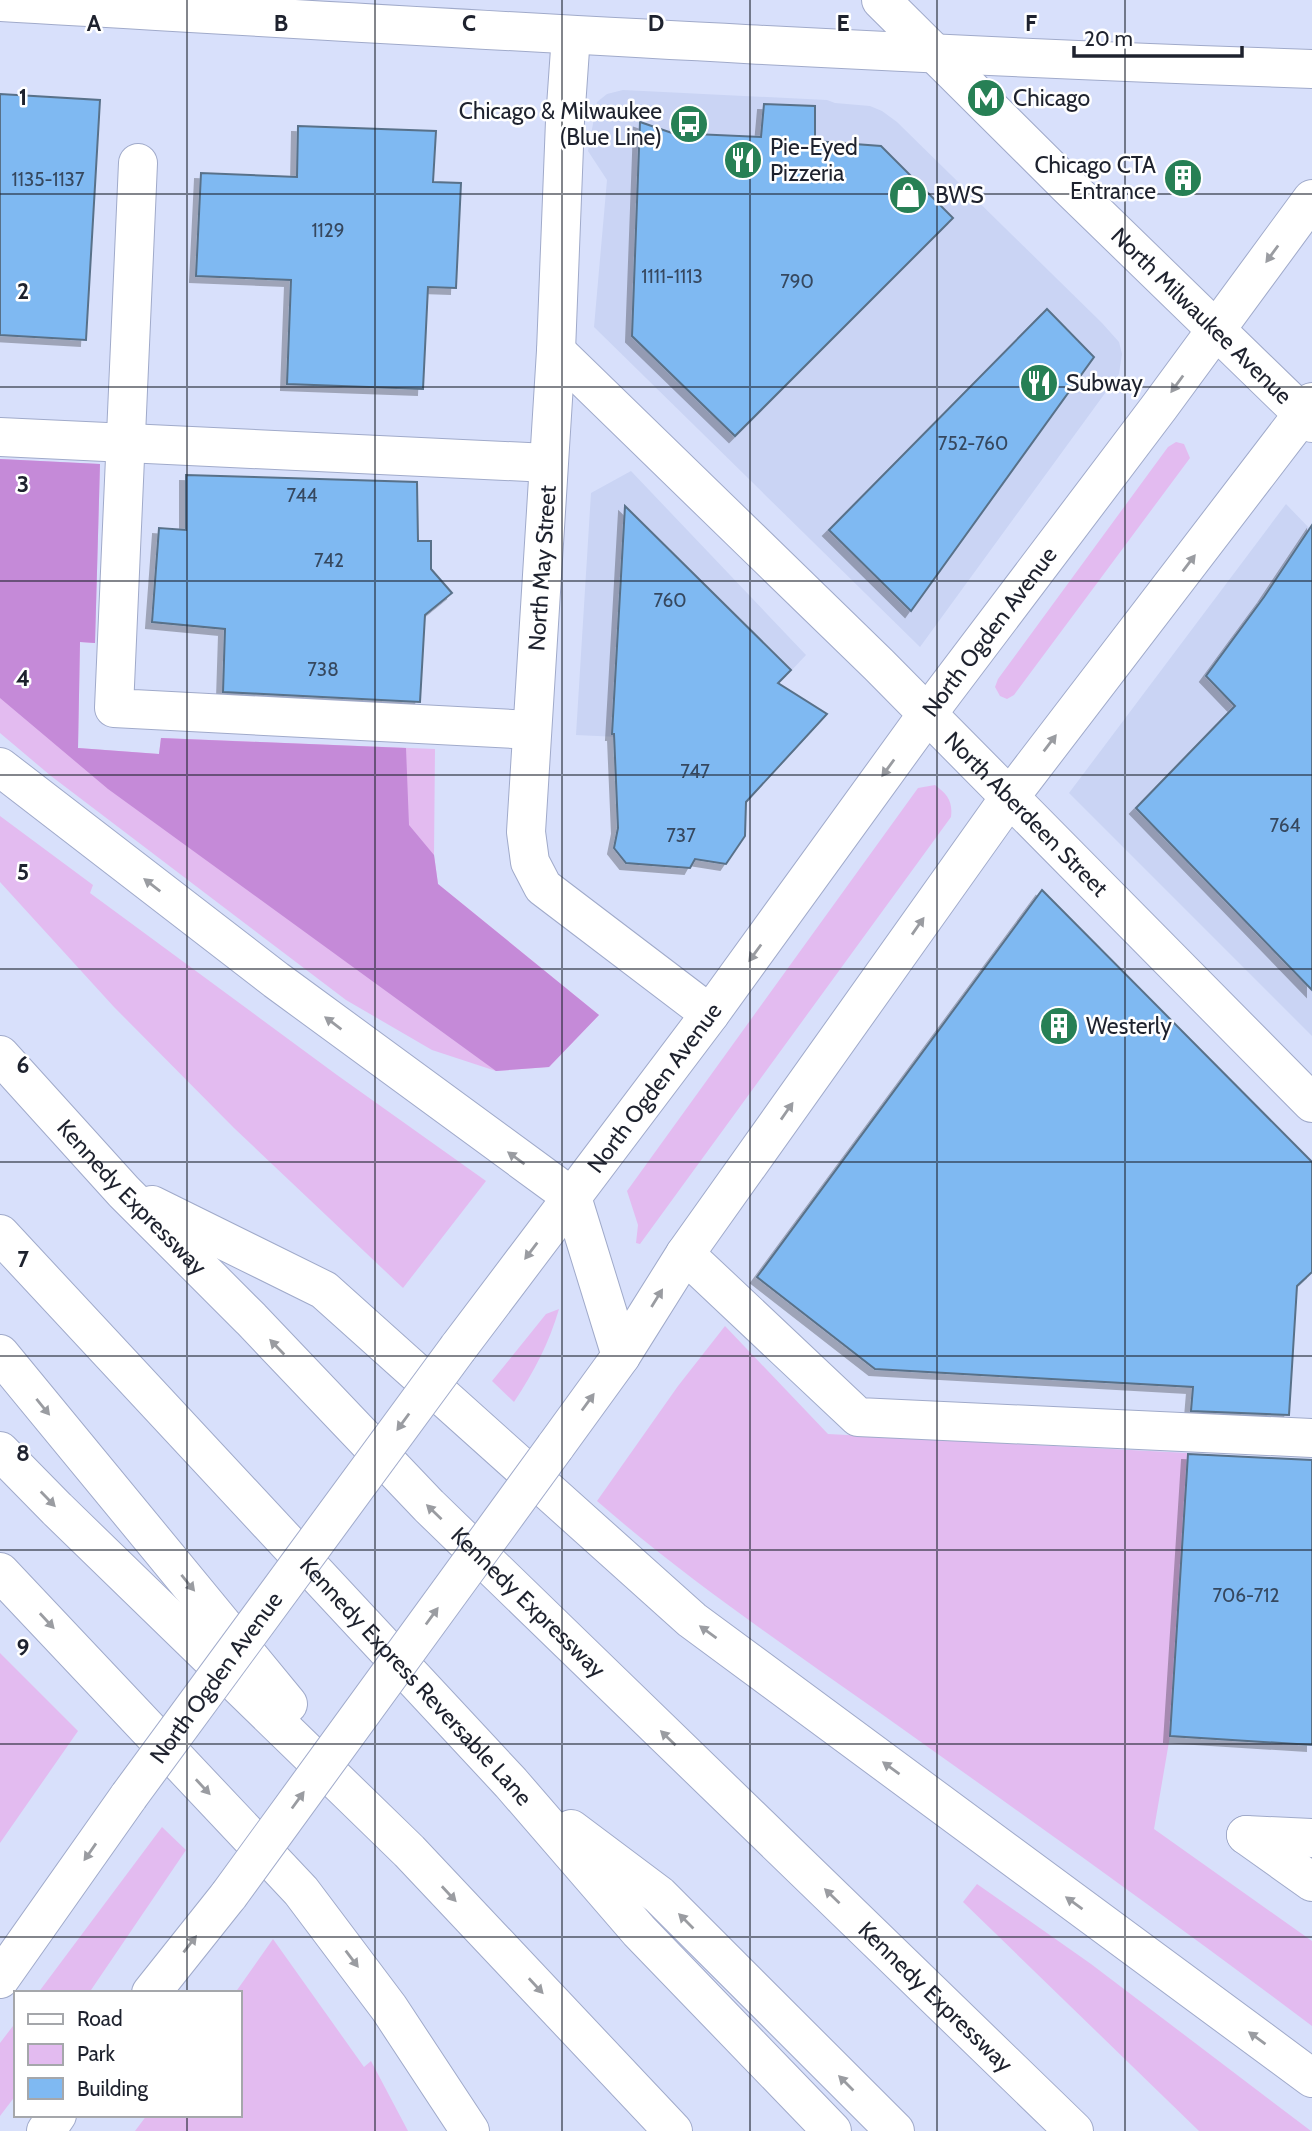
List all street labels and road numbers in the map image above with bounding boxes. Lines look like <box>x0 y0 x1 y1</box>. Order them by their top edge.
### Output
street label: North Milwaukee Avenue <box>1105 222 1298 410</box>
street label: North May Street <box>522 484 562 652</box>
street label: North Ogden Avenue <box>916 541 1063 722</box>
street label: North Aberdeen Street <box>939 726 1114 902</box>
street label: North Ogden Avenue <box>581 997 728 1178</box>
street label: Kennedy Expressway <box>51 1114 213 1281</box>
street label: Kennedy Expressway <box>445 1521 612 1684</box>
street label: Kennedy Express Reversable Lane <box>294 1551 538 1812</box>
street label: North Ogden Avenue <box>144 1586 288 1769</box>
street label: Kennedy Expressway <box>853 1916 1019 2078</box>

